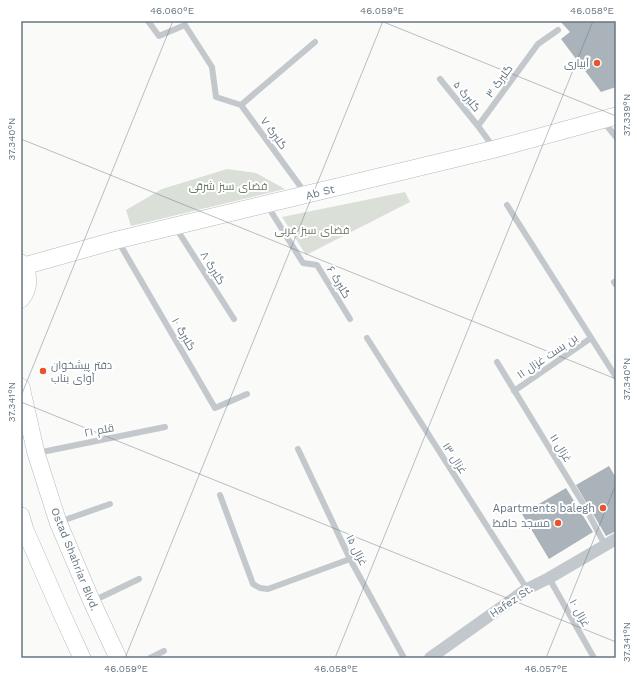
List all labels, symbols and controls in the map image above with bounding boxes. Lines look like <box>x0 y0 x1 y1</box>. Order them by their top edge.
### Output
text: 46.060°E <box>150 5 194 16</box>
text: 46.059°E <box>360 5 404 16</box>
text: 46.058°E <box>570 5 614 16</box>
place label: آبیاری <box>564 57 589 70</box>
marker: آبیاری <box>592 58 602 68</box>
street label: گلبرگ ۳ <box>483 62 516 100</box>
street label: گلبرگ ۵ <box>450 78 483 114</box>
text: 37.339°N <box>621 94 632 136</box>
street label: گلبرگ ۷ <box>258 115 290 152</box>
text: 37.340°N <box>6 118 17 160</box>
park label: فضای سبز شرقی <box>189 180 267 193</box>
street label: Ab St <box>304 183 336 202</box>
park label: فضای سبز غربی <box>275 224 349 237</box>
street label: گلبرگ ۸ <box>197 249 228 287</box>
street label: گلبرگ ۶ <box>324 264 353 301</box>
street label: گلبرگ ۱۰ <box>169 315 198 353</box>
street label: بن بست غزال ۱۱ <box>515 331 580 381</box>
text: 37.340°N <box>621 358 632 400</box>
place label: دفتر پیشخوان آوای بناب <box>51 359 112 385</box>
marker: دفتر پیشخوان آوای بناب <box>38 366 48 376</box>
text: 37.341°N <box>6 382 17 422</box>
street label: قلم ۲۱ <box>83 421 115 441</box>
street label: غزال ۱۱ <box>547 432 574 465</box>
street label: غزال ۱۳ <box>440 440 469 476</box>
place label: Apartments balegh <box>493 502 595 515</box>
marker: Apartments balegh <box>598 503 608 513</box>
street label: Ostad Shahriar Blvd. <box>48 506 101 613</box>
place label: مسجد حافظ <box>492 517 550 530</box>
marker: مسجد حافظ <box>553 518 563 528</box>
street label: غزال ۱۵ <box>343 532 370 568</box>
street label: Hafez St. <box>487 582 535 620</box>
street label: غزال ۱۰ <box>567 597 593 630</box>
text: 37.341°N <box>621 622 632 662</box>
text: 46.059°E <box>104 663 148 674</box>
text: 46.058°E <box>314 663 358 674</box>
text: 46.057°E <box>524 663 568 674</box>

